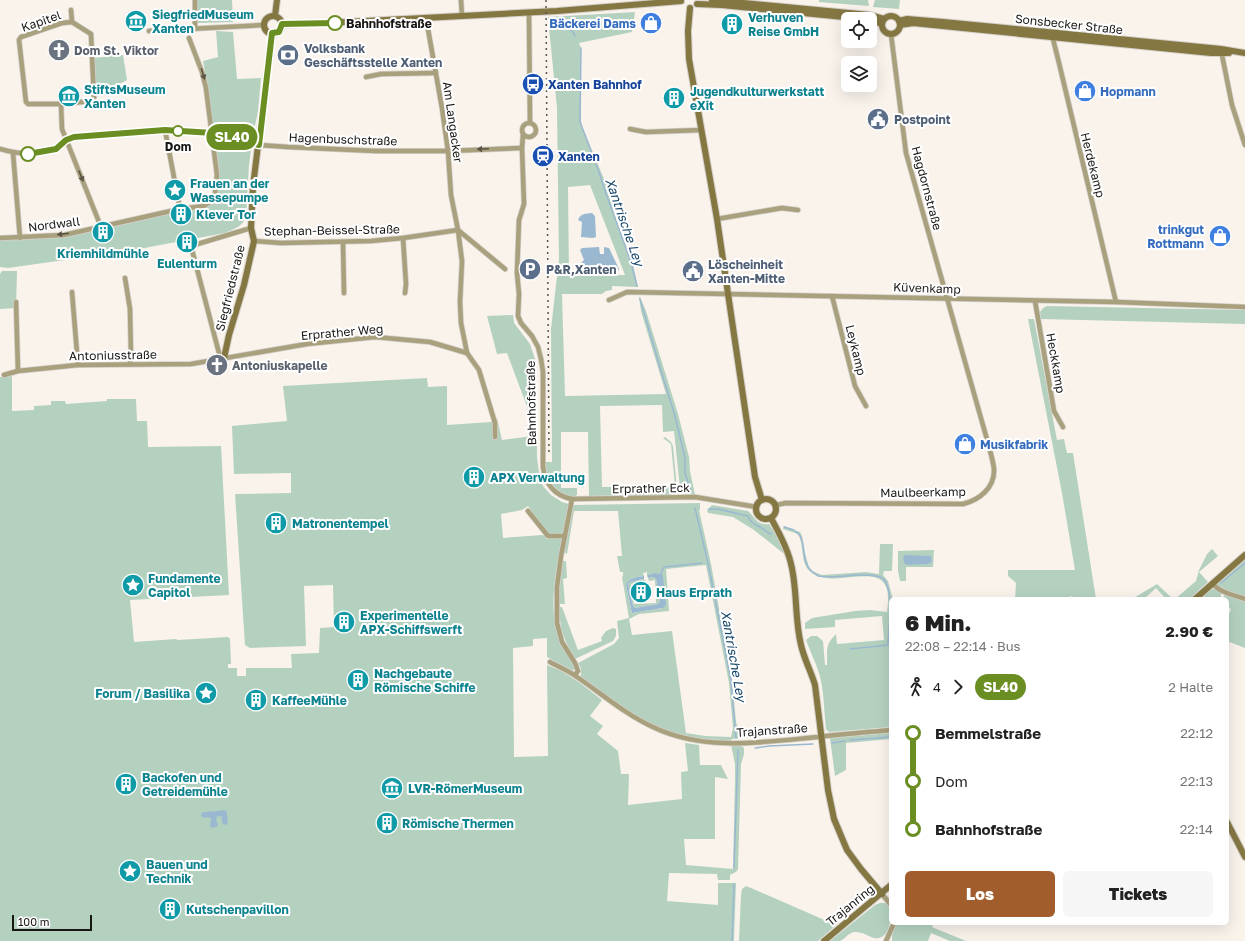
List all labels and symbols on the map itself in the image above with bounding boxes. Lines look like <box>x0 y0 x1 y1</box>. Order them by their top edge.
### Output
street label: Kapitel <box>19 7 63 35</box>
place label: SiegfriedMuseum Xanten <box>152 7 254 36</box>
museum icon: SiegfriedMuseum Xanten <box>123 8 149 34</box>
shop icon: Bäckerei Dams <box>638 10 664 36</box>
place label: Verhuven Reise GmbH <box>748 10 819 39</box>
building icon: Verhuven Reise GmbH <box>719 11 745 37</box>
street label: Sonsbecker Straße <box>1014 11 1124 37</box>
marker: Bahnhofstraße <box>327 15 343 31</box>
place label: Bahnhofstraße <box>346 16 432 31</box>
place label: Bäckerei Dams <box>549 16 636 31</box>
church icon: Dom St. Viktor <box>46 37 72 63</box>
place label: Volksbank Geschäftsstelle Xanten <box>304 41 442 70</box>
bank icon: Volksbank Geschäftsstelle Xanten <box>275 42 301 68</box>
place label: Dom St. Viktor <box>74 43 159 58</box>
one-way arrow <box>200 69 206 81</box>
bus stop icon: Xanten Bahnhof <box>520 71 546 97</box>
place label: Xanten Bahnhof <box>548 77 642 92</box>
shop icon: Hopmann <box>1072 78 1098 104</box>
street label: Am Langacker <box>440 81 466 164</box>
place label: StiftsMuseum Xanten <box>84 82 165 111</box>
museum icon: StiftsMuseum Xanten <box>56 83 82 109</box>
place label: Jugendkulturwerkstatt eXit <box>690 84 824 113</box>
place label: Hopmann <box>1100 84 1156 99</box>
building icon: Jugendkulturwerkstatt eXit <box>661 85 687 111</box>
public building icon: Postpoint <box>865 106 891 132</box>
place label: Postpoint <box>894 112 951 127</box>
line badge: SL40 <box>204 124 260 150</box>
marker: Dom <box>172 125 184 137</box>
street label: Hagenbuschstraße <box>288 130 398 148</box>
street label: Herdekamp <box>1078 131 1108 199</box>
place label: Dom <box>165 139 191 154</box>
station icon: Xanten <box>530 143 556 169</box>
street label: Hagdornstraße <box>909 144 945 232</box>
unlabelled marker <box>20 146 36 162</box>
one-way arrow <box>477 146 489 153</box>
place label: Xanten <box>558 149 600 164</box>
one-way arrow <box>78 171 84 182</box>
place label: Frauen an der Wassepumpe <box>190 176 270 205</box>
water label: Xantrische Ley <box>602 176 648 270</box>
place icon: Frauen an der Wassepumpe <box>162 177 188 203</box>
building icon: Klever Tor <box>168 201 194 227</box>
place label: Klever Tor <box>196 207 256 222</box>
street label: Nordwall <box>27 213 81 235</box>
building icon: Kriemhildmühle <box>90 219 116 245</box>
street label: Stephan-Beissel-Straße <box>264 221 400 239</box>
place label: trinkgut Rottmann <box>1147 222 1204 251</box>
shop icon: trinkgut Rottmann <box>1207 223 1233 249</box>
building icon: Eulenturm <box>174 229 200 255</box>
one-way arrow <box>56 231 69 237</box>
street label: Siegfriedstraße <box>212 243 248 333</box>
place label: Kriemhildmühle <box>57 246 149 261</box>
place label: Eulenturm <box>157 256 217 271</box>
parking icon: P&R,Xanten <box>517 256 543 282</box>
place label: Löscheinheit Xanten-Mitte <box>708 257 785 286</box>
public building icon: Löscheinheit Xanten-Mitte <box>680 258 706 284</box>
place label: P&R,Xanten <box>546 262 617 277</box>
street label: Küvenkamp <box>893 279 961 297</box>
street label: Erprather Weg <box>300 321 384 343</box>
street label: Leykamp <box>842 323 870 377</box>
street label: Heckkamp <box>1043 332 1069 394</box>
street label: Antoniusstraße <box>69 347 157 363</box>
church icon: Antoniuskapelle <box>204 352 230 378</box>
place label: Antoniuskapelle <box>232 358 328 373</box>
street label: Bahnhofstraße <box>523 360 539 446</box>
shop icon: Musikfabrik <box>952 431 978 457</box>
place label: Musikfabrik <box>980 437 1048 452</box>
building icon: APX Verwaltung <box>461 464 487 490</box>
place label: APX Verwaltung <box>490 470 585 485</box>
street label: Erprather Eck <box>612 480 690 496</box>
street label: Maulbeerkamp <box>880 484 966 500</box>
building icon: Matronentempel <box>263 510 289 536</box>
place label: Matronentempel <box>292 516 389 531</box>
place label: Fundamente Capitol <box>148 571 221 600</box>
place icon: Fundamente Capitol <box>120 572 146 598</box>
building icon: Haus Erprath <box>628 579 654 605</box>
place label: Haus Erprath <box>656 585 732 600</box>
place label: Experimentelle APX-Schiffswerft <box>360 608 462 637</box>
building icon: Experimentelle APX-Schiffswerft <box>331 609 357 635</box>
water label: Xantrische Ley <box>718 609 750 704</box>
place label: Nachgebaute Römische Schiffe <box>374 666 476 695</box>
building icon: Nachgebaute Römische Schiffe <box>345 667 371 693</box>
place icon: Forum / Basilika <box>193 680 219 706</box>
place label: Forum / Basilika <box>95 686 190 701</box>
building icon: KaffeeMühle <box>243 687 269 713</box>
place label: KaffeeMühle <box>272 693 347 708</box>
street label: Trajanstraße <box>736 720 808 740</box>
place label: Backofen und Getreidemühle <box>142 770 228 799</box>
building icon: Backofen und Getreidemühle <box>113 771 139 797</box>
museum icon: LVR-RömerMuseum <box>379 775 405 801</box>
place label: LVR-RömerMuseum <box>408 781 522 796</box>
building icon: Römische Thermen <box>374 810 400 836</box>
place label: Römische Thermen <box>402 816 514 831</box>
place label: Bauen und Technik <box>146 857 208 886</box>
place icon: Bauen und Technik <box>117 858 143 884</box>
street label: Trajanring <box>823 881 877 929</box>
building icon: Kutschenpavillon <box>157 896 183 922</box>
place label: Kutschenpavillon <box>186 902 289 917</box>
scale bar <box>12 913 92 932</box>

